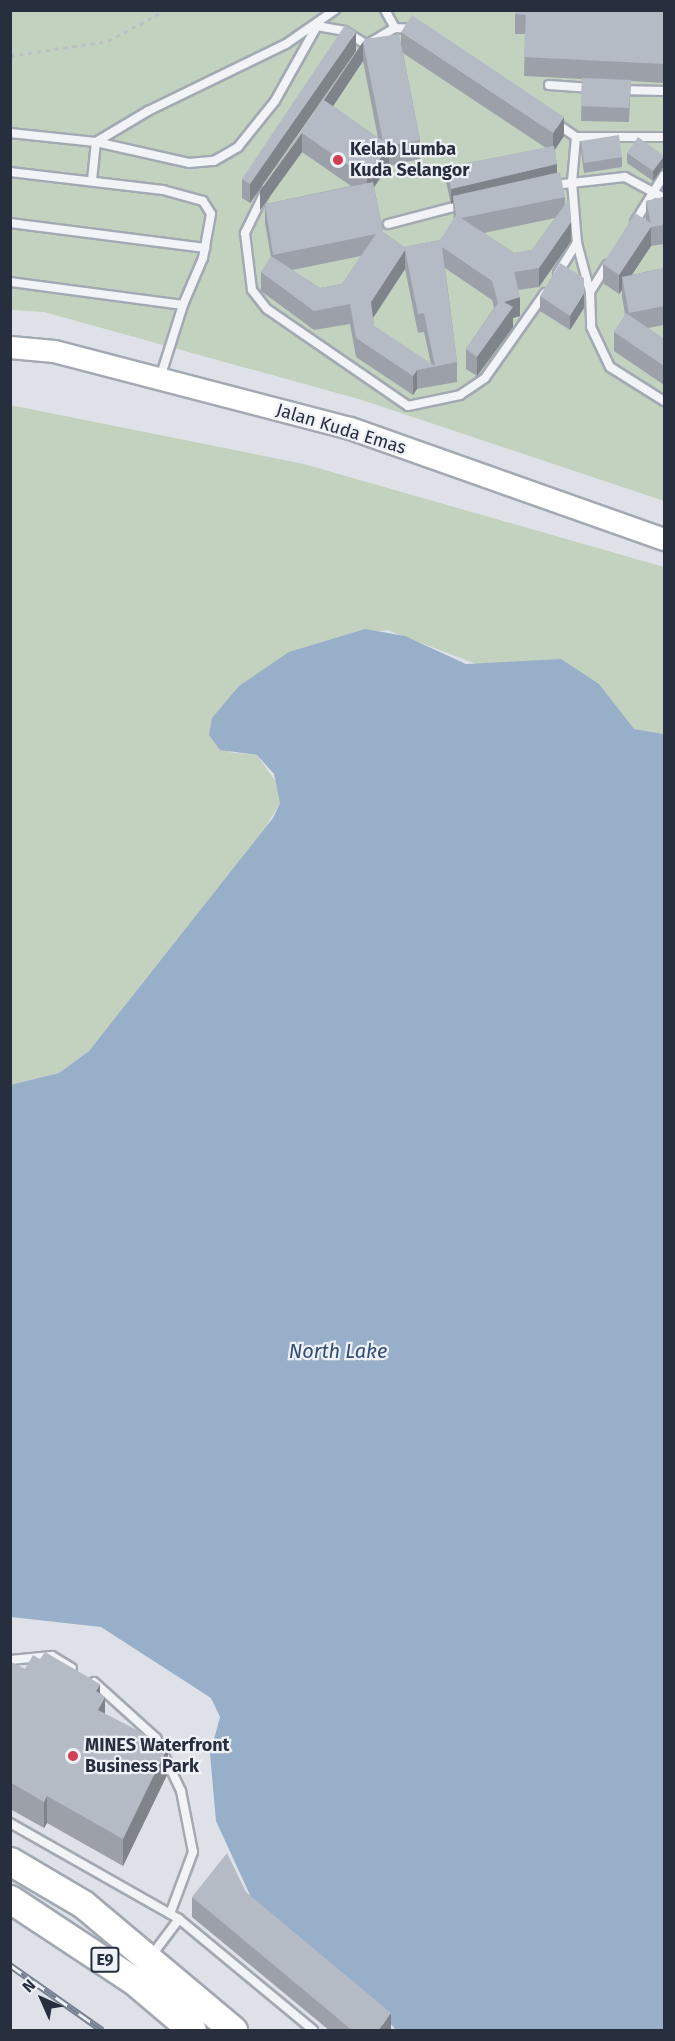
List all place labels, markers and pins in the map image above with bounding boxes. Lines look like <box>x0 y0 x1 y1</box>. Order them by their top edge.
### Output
place label: Kelab Lumba Kuda Selangor <box>350 139 469 182</box>
marker: Kelab Lumba Kuda Selangor <box>331 153 345 167</box>
place label: MINES Waterfront Business Park <box>85 1735 229 1778</box>
marker: MINES Waterfront Business Park <box>66 1749 80 1763</box>

